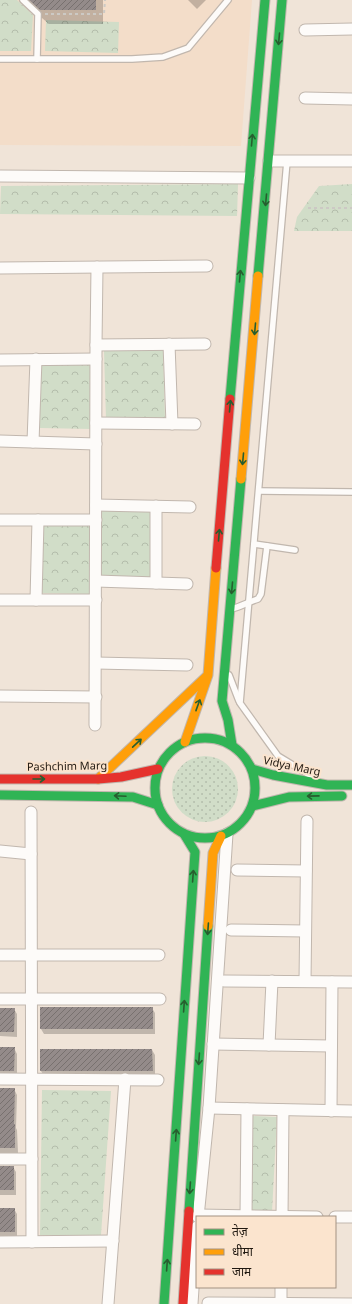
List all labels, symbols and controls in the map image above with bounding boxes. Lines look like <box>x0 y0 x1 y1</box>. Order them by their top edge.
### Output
one-way arrow <box>275 32 283 45</box>
one-way arrow <box>249 134 256 147</box>
one-way arrow <box>262 193 269 206</box>
one-way arrow <box>237 270 244 283</box>
one-way arrow <box>251 322 258 335</box>
one-way arrow <box>226 399 233 412</box>
one-way arrow <box>240 452 247 465</box>
one-way arrow <box>215 529 222 542</box>
one-way arrow <box>229 581 236 594</box>
one-way arrow <box>195 698 202 711</box>
one-way arrow <box>132 739 142 748</box>
street label: Vidya Marg <box>262 754 322 780</box>
street label: Pashchim Marg <box>27 759 107 775</box>
one-way arrow <box>32 775 45 783</box>
one-way arrow <box>307 792 320 800</box>
one-way arrow <box>114 793 127 800</box>
one-way arrow <box>189 870 196 883</box>
one-way arrow <box>204 922 211 935</box>
one-way arrow <box>181 1000 188 1013</box>
one-way arrow <box>195 1052 203 1065</box>
one-way arrow <box>172 1129 179 1142</box>
one-way arrow <box>187 1181 194 1194</box>
legend <box>196 1216 336 1288</box>
text: तेज़ <box>232 1224 249 1241</box>
text: धीमा <box>232 1244 254 1261</box>
one-way arrow <box>163 1259 170 1272</box>
text: जाम <box>232 1265 252 1281</box>

